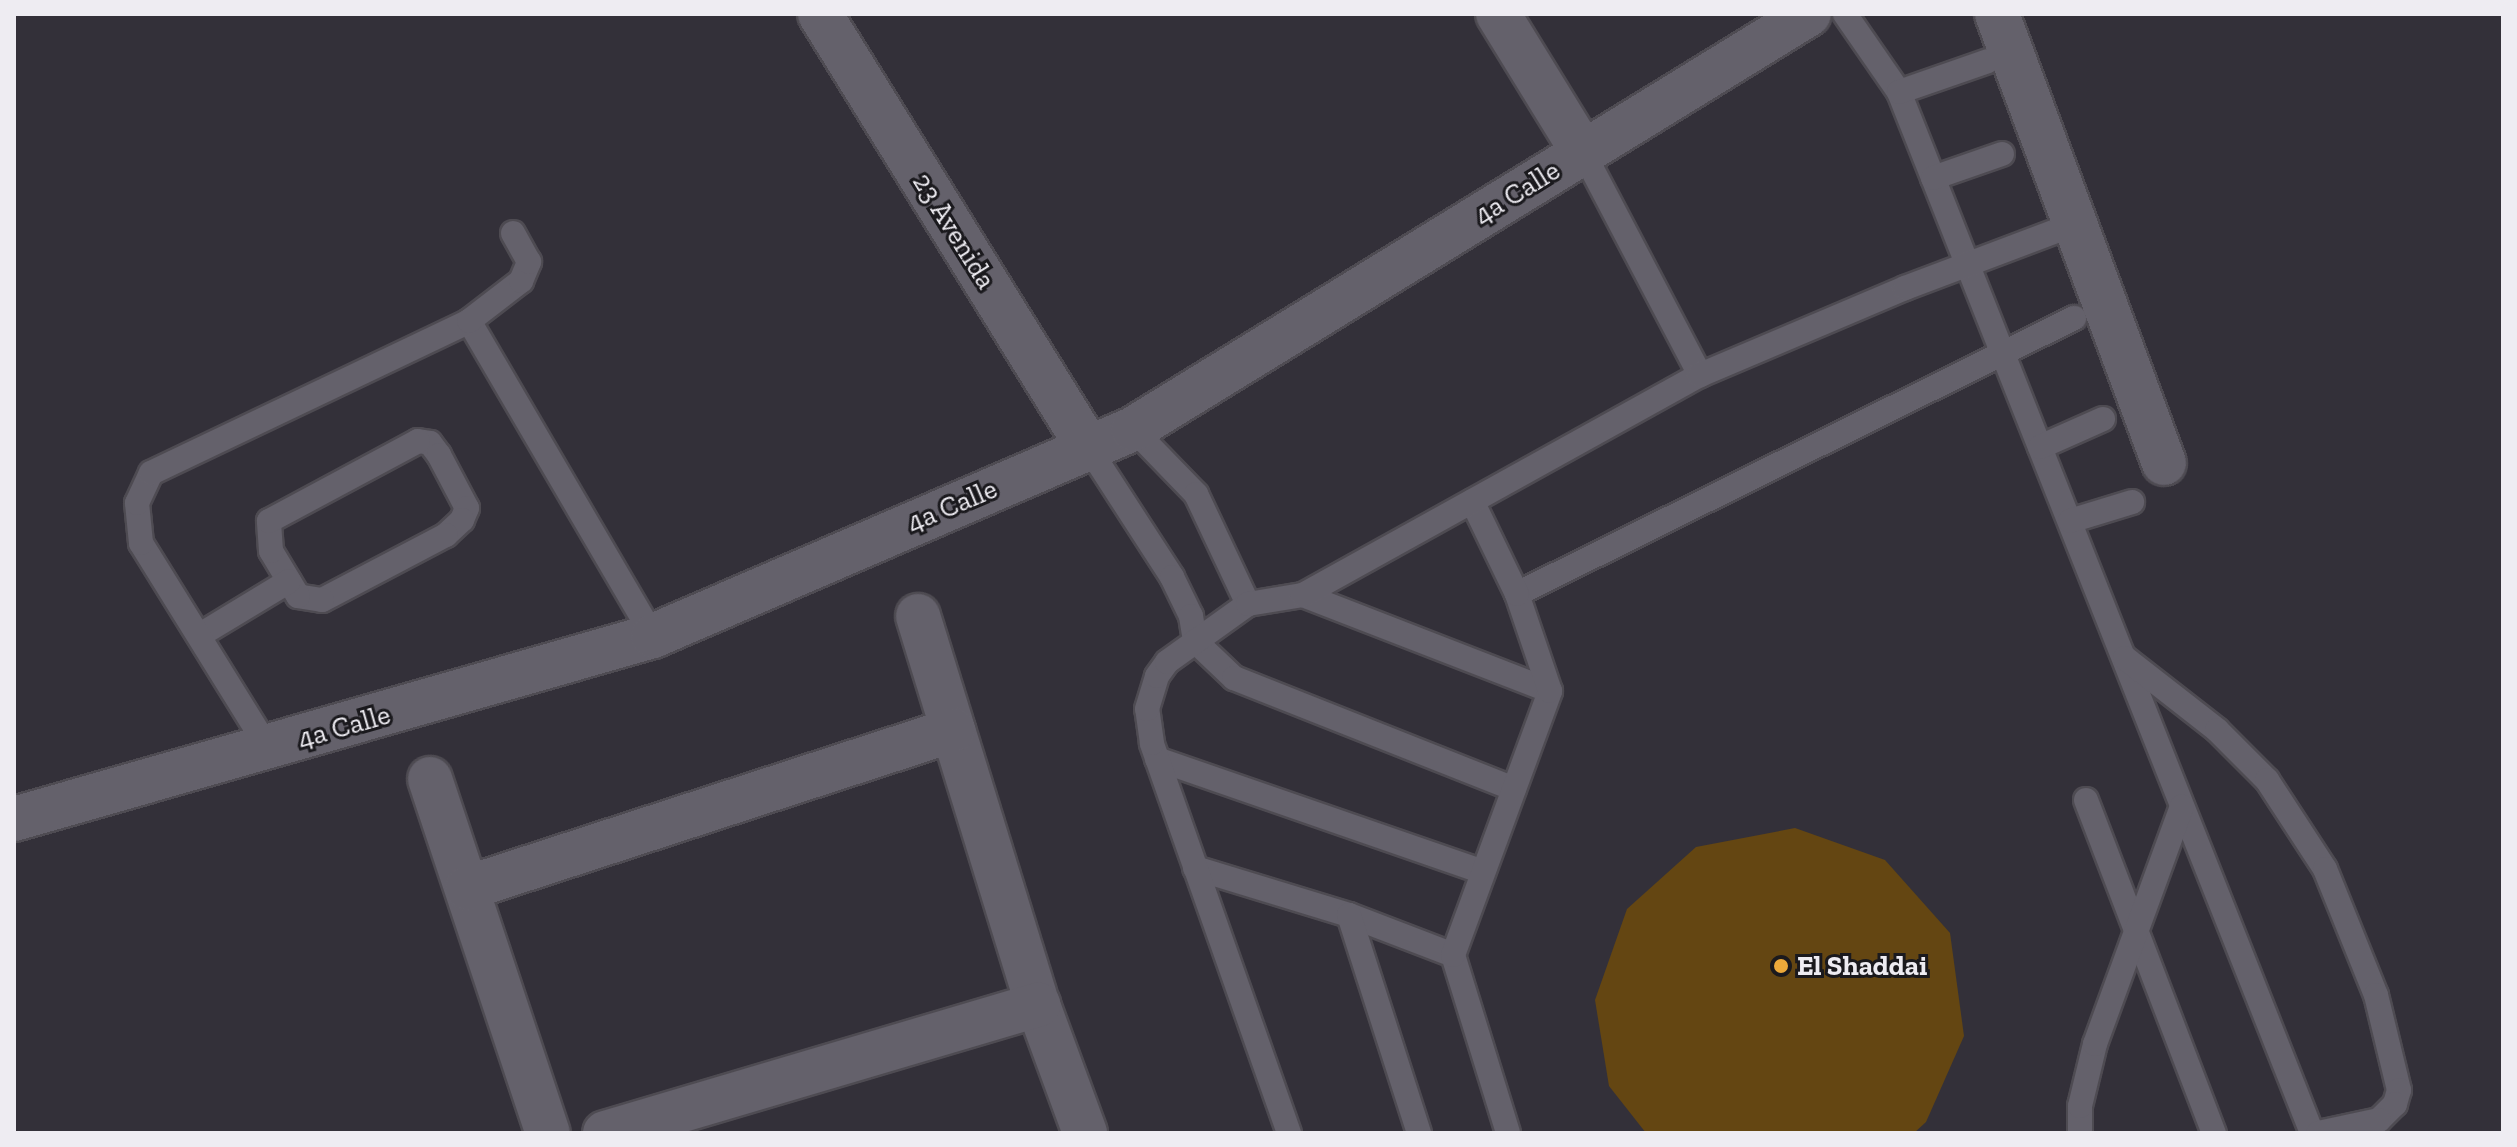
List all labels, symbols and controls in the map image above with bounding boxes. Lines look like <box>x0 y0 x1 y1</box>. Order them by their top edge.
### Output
street label: 4a Calle <box>1468 154 1566 232</box>
street label: 23 Avenida <box>905 167 1003 295</box>
street label: 4a Calle <box>902 472 1002 540</box>
street label: 4a Calle <box>294 698 394 756</box>
place label: El Shaddai <box>1797 949 1927 983</box>
marker: El Shaddai <box>1772 957 1790 975</box>

